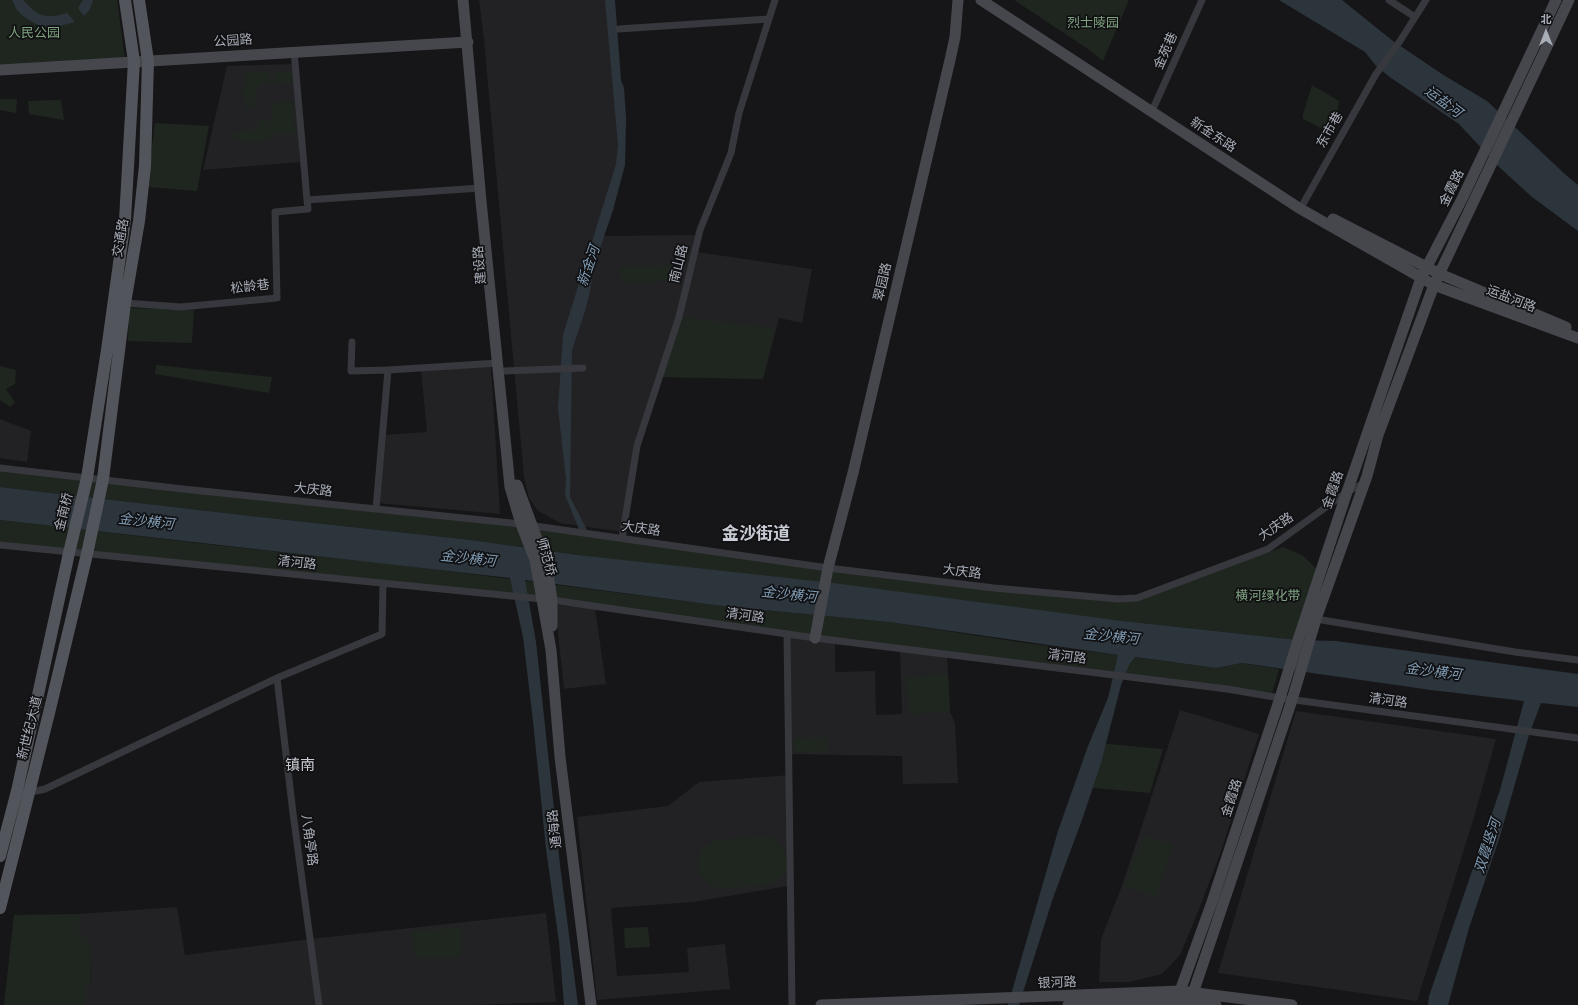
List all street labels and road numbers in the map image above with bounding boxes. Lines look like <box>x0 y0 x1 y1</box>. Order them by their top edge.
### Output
street label: 金苑巷 <box>1151 30 1181 72</box>
street label: 公园路 <box>213 32 253 50</box>
street label: 东市巷 <box>1313 109 1347 151</box>
street label: 新金东路 <box>1187 114 1239 156</box>
street label: 金霞路 <box>1436 167 1468 209</box>
street label: 交通路 <box>110 217 132 259</box>
street label: 南山路 <box>667 243 691 285</box>
street label: 建设路 <box>471 245 489 285</box>
street label: 翠园路 <box>871 261 895 303</box>
street label: 松龄巷 <box>230 277 270 297</box>
street label: 运盐河路 <box>1484 282 1538 316</box>
street label: 金霞路 <box>1319 469 1347 511</box>
street label: 大庆路 <box>293 480 333 500</box>
street label: 金南桥 <box>52 491 76 533</box>
street label: 大庆路 <box>1255 510 1297 544</box>
street label: 大庆路 <box>621 519 661 539</box>
street label: 师范桥 <box>533 536 559 578</box>
street label: 清河路 <box>277 553 317 573</box>
street label: 大庆路 <box>942 562 982 582</box>
street label: 清河路 <box>725 606 765 626</box>
street label: 清河路 <box>1047 647 1087 667</box>
street label: 清河路 <box>1368 691 1408 711</box>
street label: 新世纪大道 <box>15 695 45 761</box>
street label: 金霞路 <box>1219 777 1245 819</box>
street label: 通海路 <box>545 809 565 849</box>
street label: 八角亭路 <box>298 813 320 867</box>
street label: 银河路 <box>1037 975 1077 991</box>

